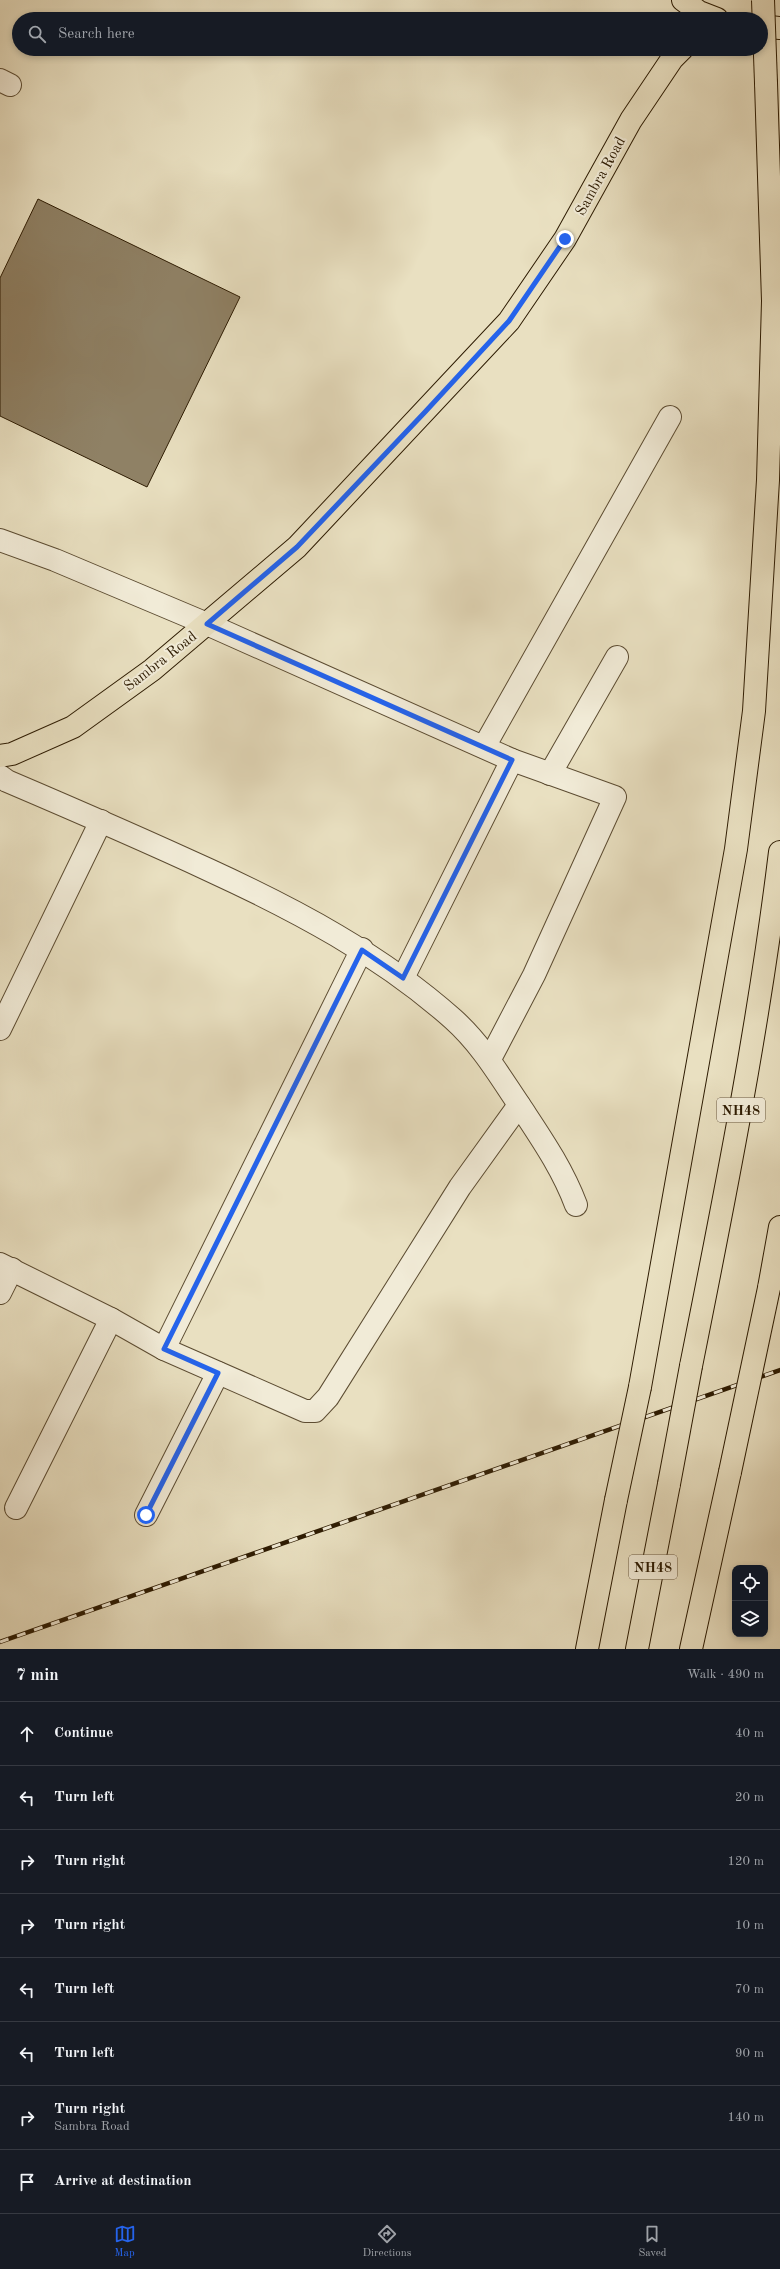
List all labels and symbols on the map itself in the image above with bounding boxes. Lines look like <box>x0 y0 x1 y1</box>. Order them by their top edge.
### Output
street label: Sambra Road <box>574 135 629 219</box>
route end <box>556 230 574 248</box>
street label: Sambra Road <box>122 629 200 695</box>
road number: NH48 <box>717 1098 765 1122</box>
route start <box>137 1506 155 1524</box>
road number: NH48 <box>629 1555 677 1579</box>

